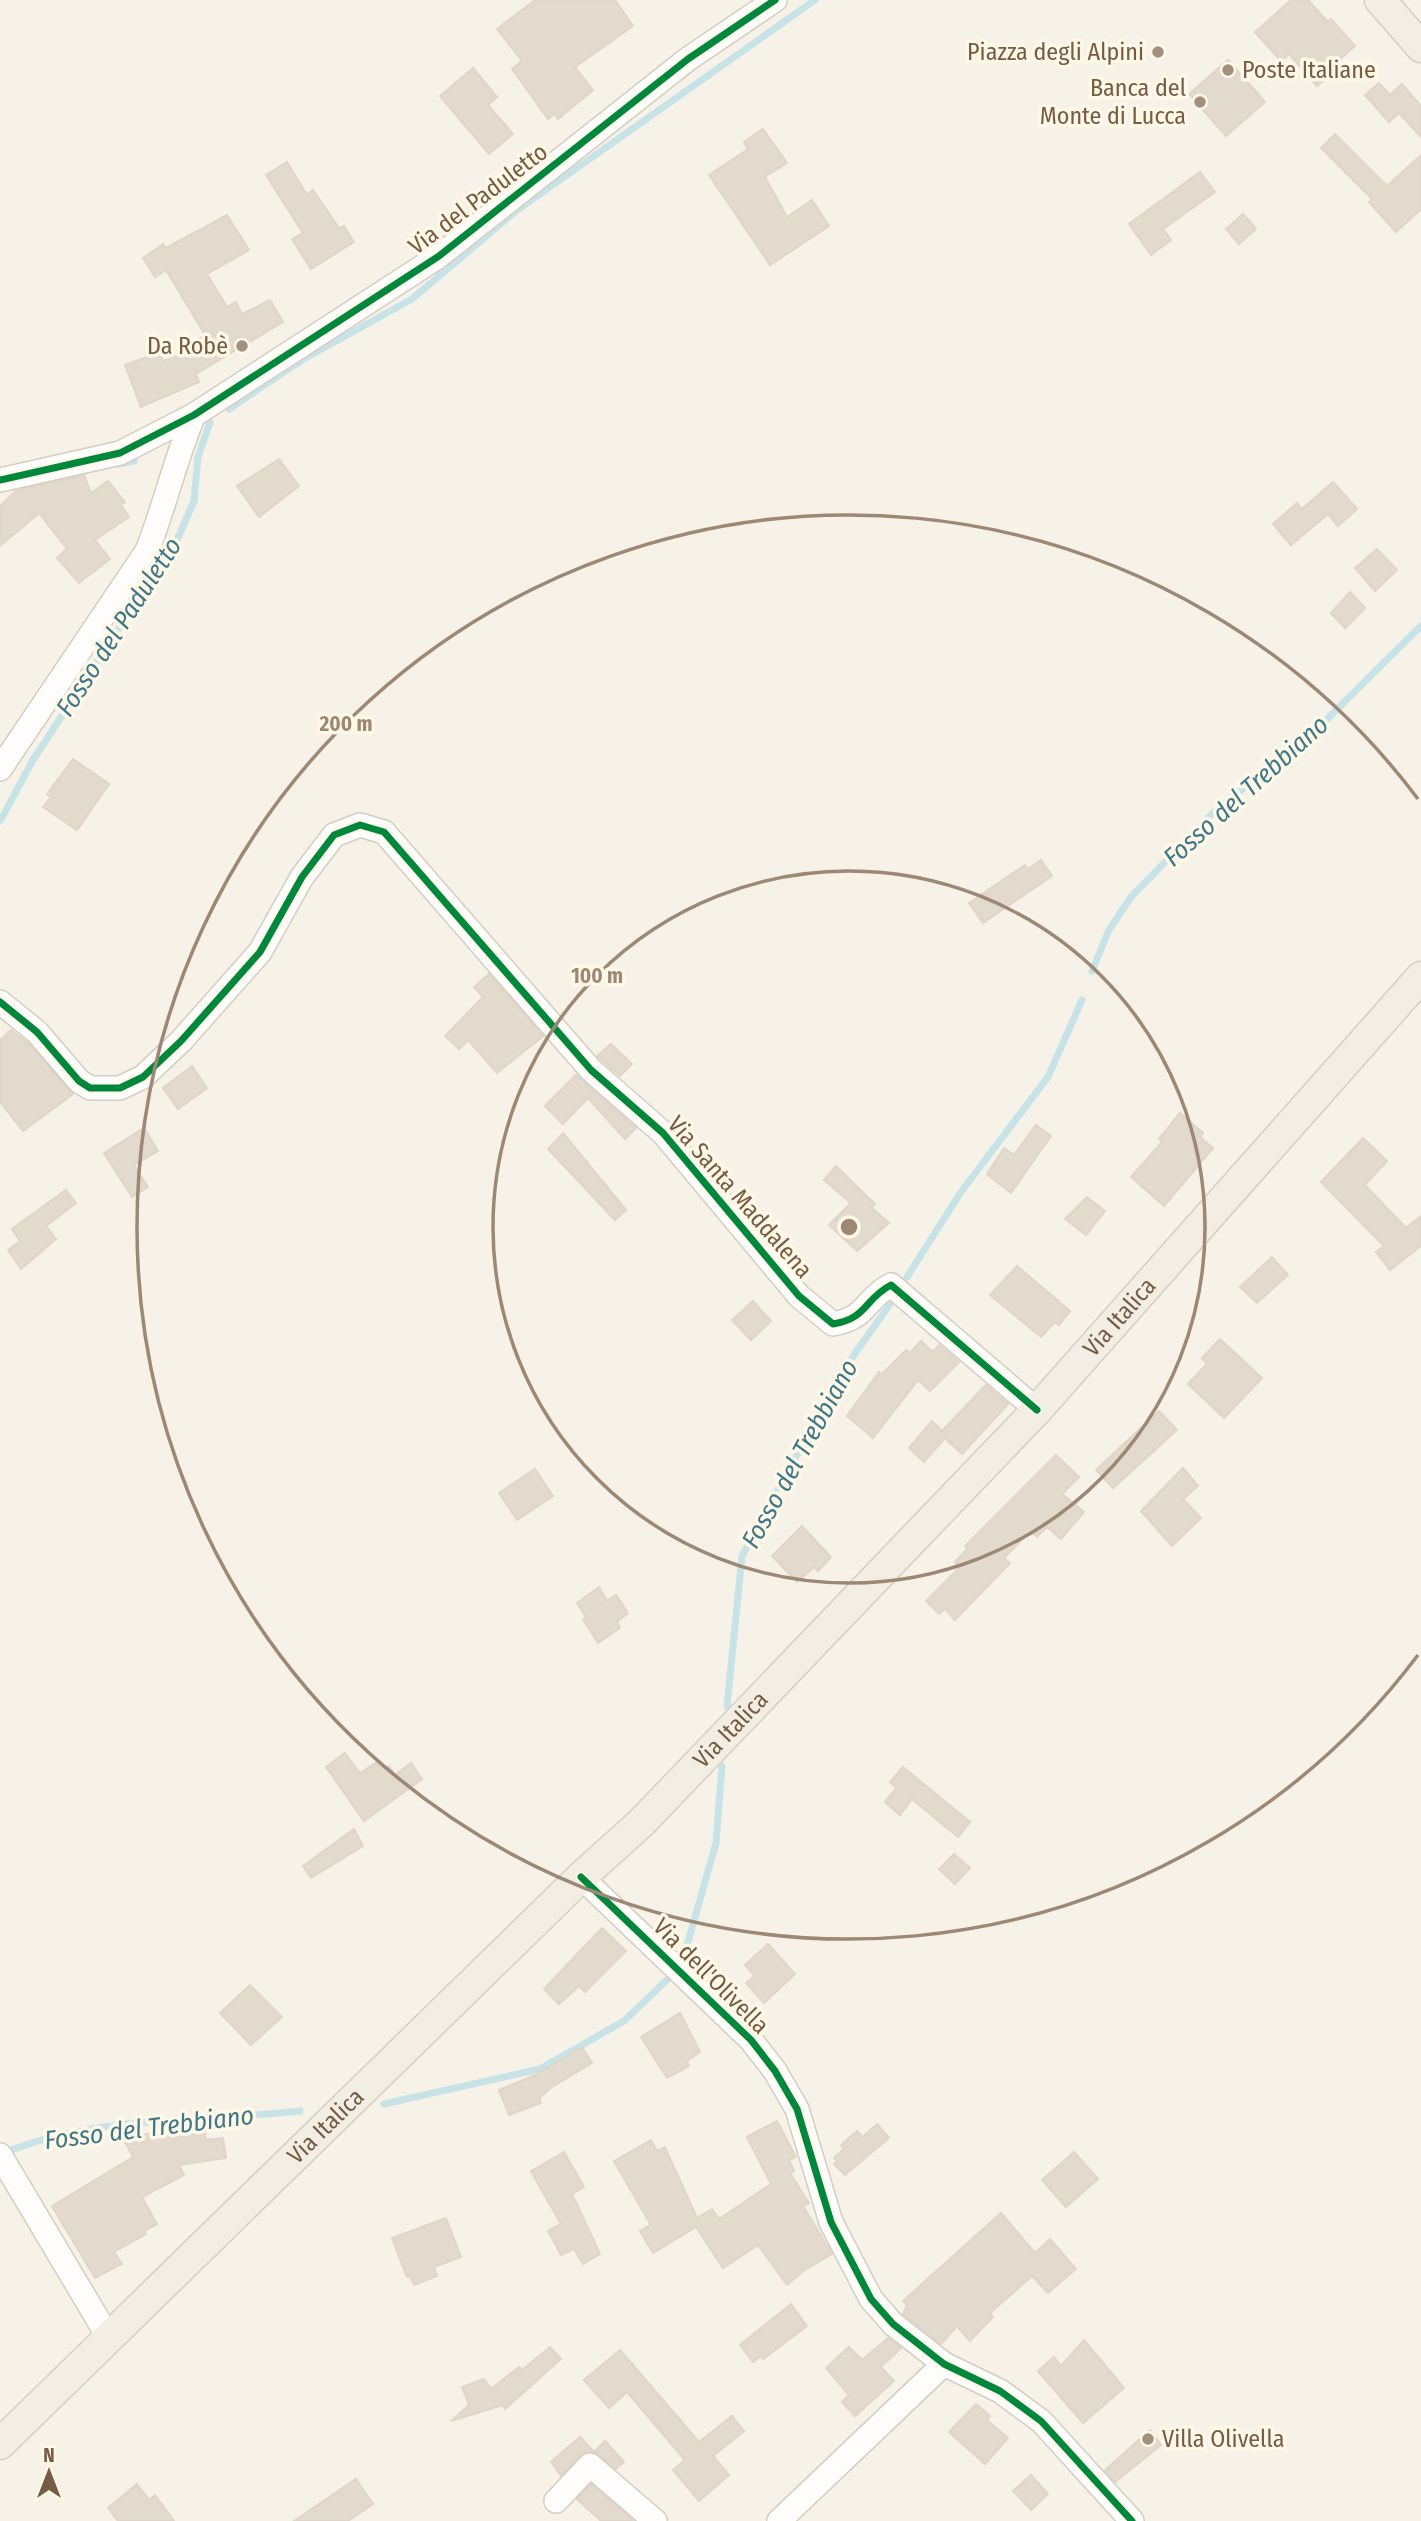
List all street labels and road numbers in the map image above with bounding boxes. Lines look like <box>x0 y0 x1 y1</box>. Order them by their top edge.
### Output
street label: Via del Paduletto <box>403 138 553 260</box>
street label: Via Santa Maddalena <box>662 1110 818 1284</box>
street label: Via Italica <box>1077 1272 1162 1362</box>
street label: Via Italica <box>687 1685 774 1774</box>
street label: Via dell'Olivella <box>647 1912 775 2040</box>
street label: Via Italica <box>282 2083 370 2170</box>

